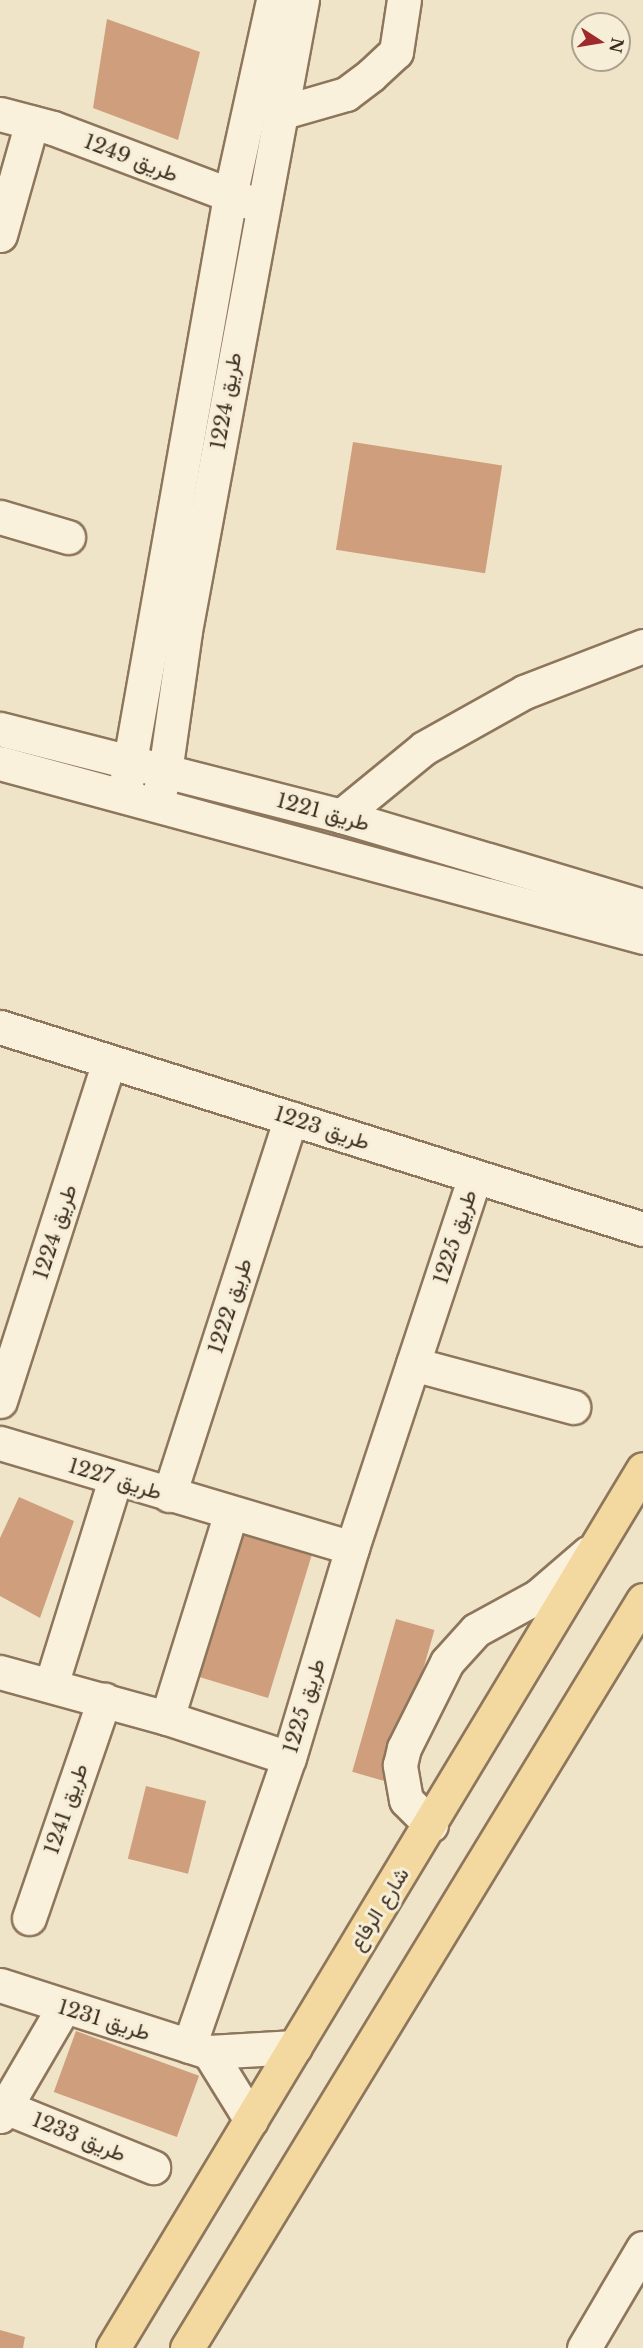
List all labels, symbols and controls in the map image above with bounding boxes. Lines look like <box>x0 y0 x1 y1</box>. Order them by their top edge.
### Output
north arrow <box>571 12 631 72</box>
text: N <box>605 36 628 55</box>
street label: طريق 1249 <box>80 129 182 187</box>
street label: طريق 1224 <box>205 351 247 451</box>
street label: طريق 1221 <box>274 788 372 836</box>
street label: طريق 1223 <box>271 1101 373 1155</box>
street label: طريق 1224 <box>28 1181 82 1283</box>
street label: طريق 1225 <box>428 1187 482 1287</box>
street label: طريق 1222 <box>203 1255 257 1357</box>
street label: طريق 1227 <box>65 1453 165 1505</box>
street label: طريق 1225 <box>278 1656 330 1756</box>
street label: طريق 1241 <box>39 1760 93 1858</box>
street label: شارع الرفاع <box>344 1863 414 1955</box>
street label: طريق 1231 <box>55 1994 153 2046</box>
street label: طريق 1233 <box>29 2107 129 2167</box>

